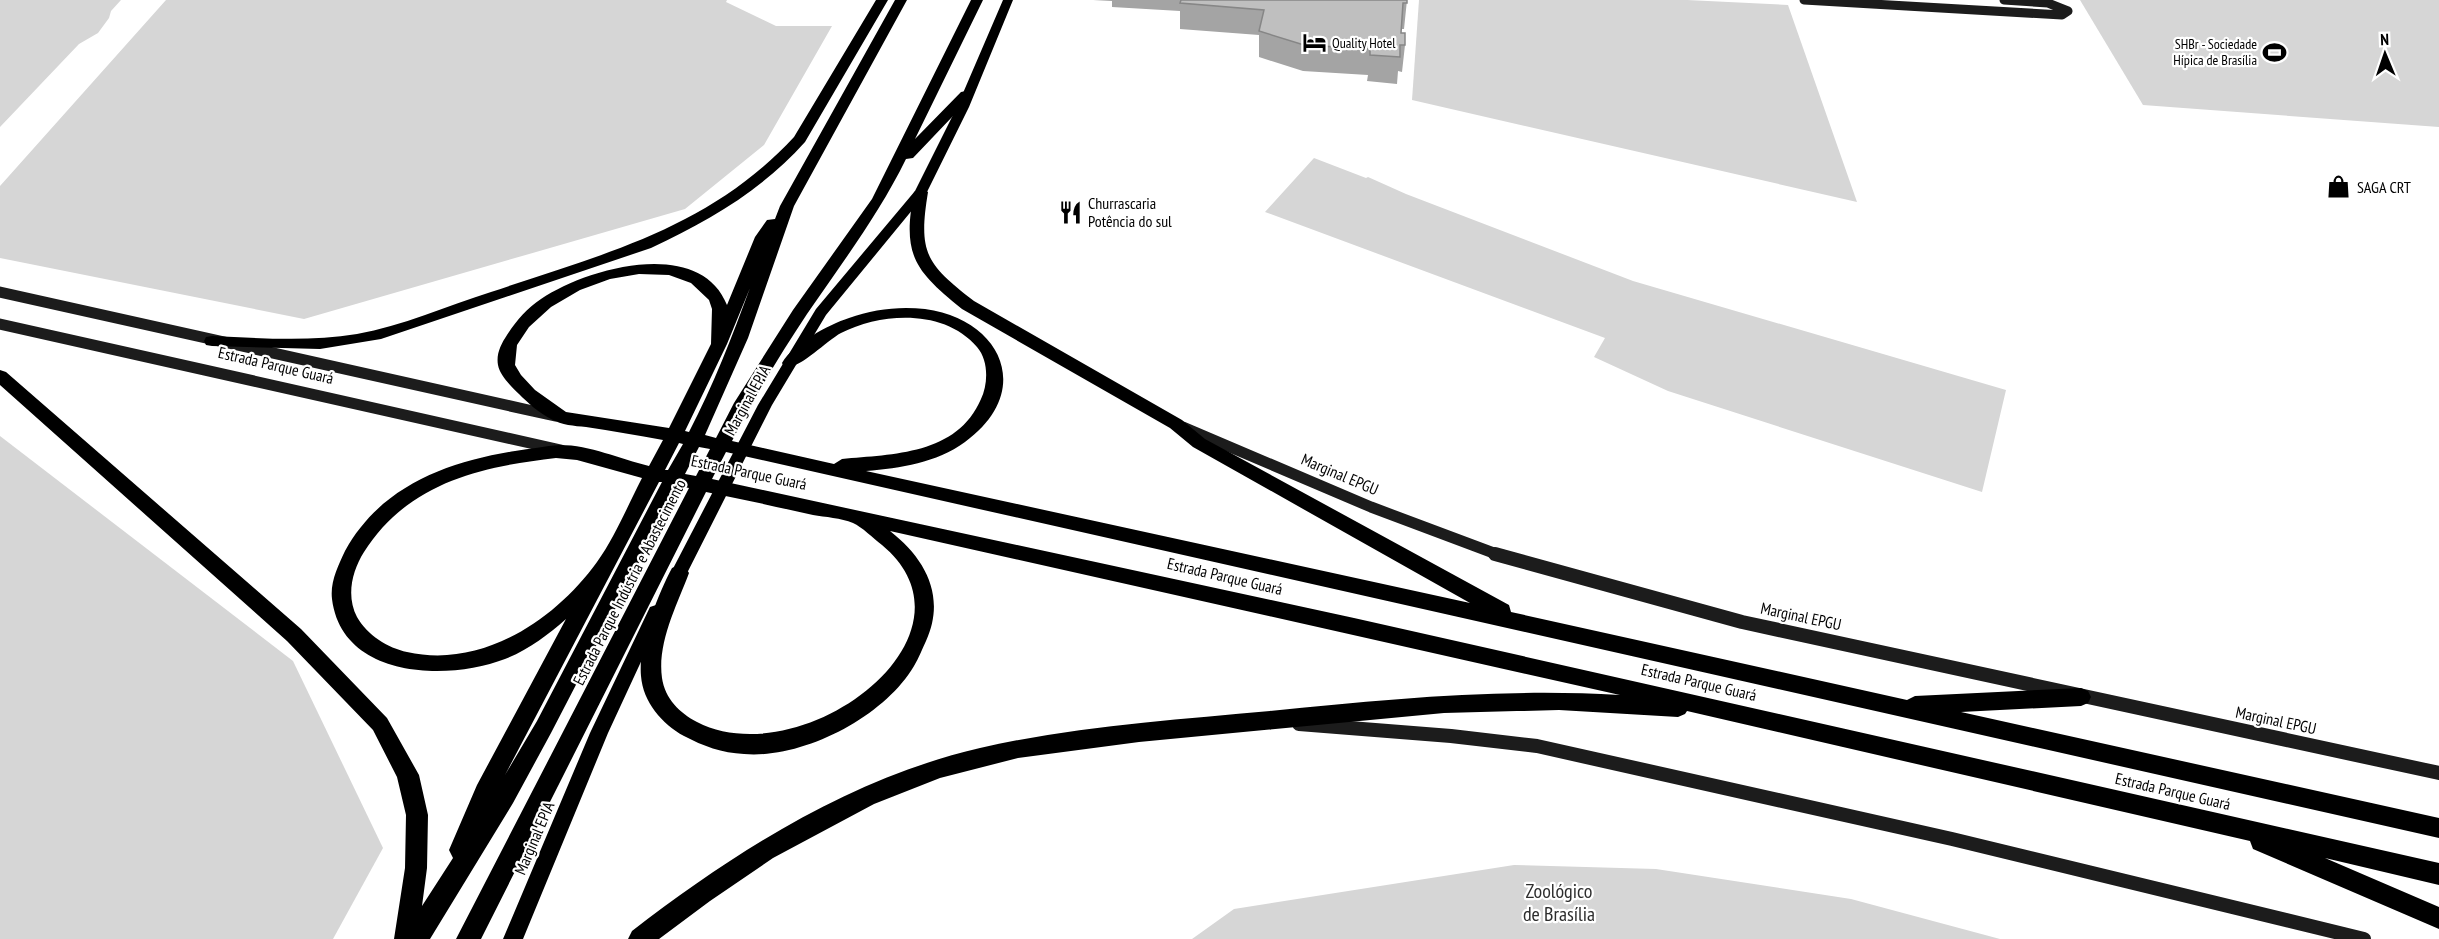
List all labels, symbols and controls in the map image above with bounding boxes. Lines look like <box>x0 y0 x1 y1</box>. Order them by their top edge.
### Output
north arrow <box>2355 24 2415 84</box>
text: N <box>2380 29 2389 49</box>
hotel icon: Quality Hotel <box>1301 30 1327 56</box>
place label: Quality Hotel <box>1332 34 1396 52</box>
place label: SHBr - Sociedade Hípica de Brasília <box>2173 35 2257 69</box>
sports icon: SHBr - Sociedade Hípica de Brasília <box>2262 39 2288 65</box>
shop icon: SAGA CRT <box>2326 174 2352 200</box>
place label: SAGA CRT <box>2357 177 2411 197</box>
place label: Churrascaria Potência do sul <box>1088 193 1172 231</box>
restaurant icon: Churrascaria Potência do sul <box>1057 199 1083 225</box>
street label: Estrada Parque Guará <box>216 342 336 388</box>
street label: Marginal EPIA <box>720 361 775 439</box>
street label: Marginal EPGU <box>1298 449 1382 499</box>
street label: Estrada Parque Guará <box>689 450 809 494</box>
street label: Estrada Parque Indústria e Abastecimento <box>568 475 690 688</box>
street label: Estrada Parque Guará <box>1165 553 1285 599</box>
street label: Marginal EPGU <box>1759 598 1843 634</box>
street label: Estrada Parque Guará <box>1639 659 1759 705</box>
street label: Marginal EPGU <box>2234 702 2318 738</box>
street label: Estrada Parque Guará <box>2113 768 2233 814</box>
street label: Marginal EPIA <box>510 798 558 877</box>
park label: Zoológico de Brasília <box>1523 878 1595 927</box>

